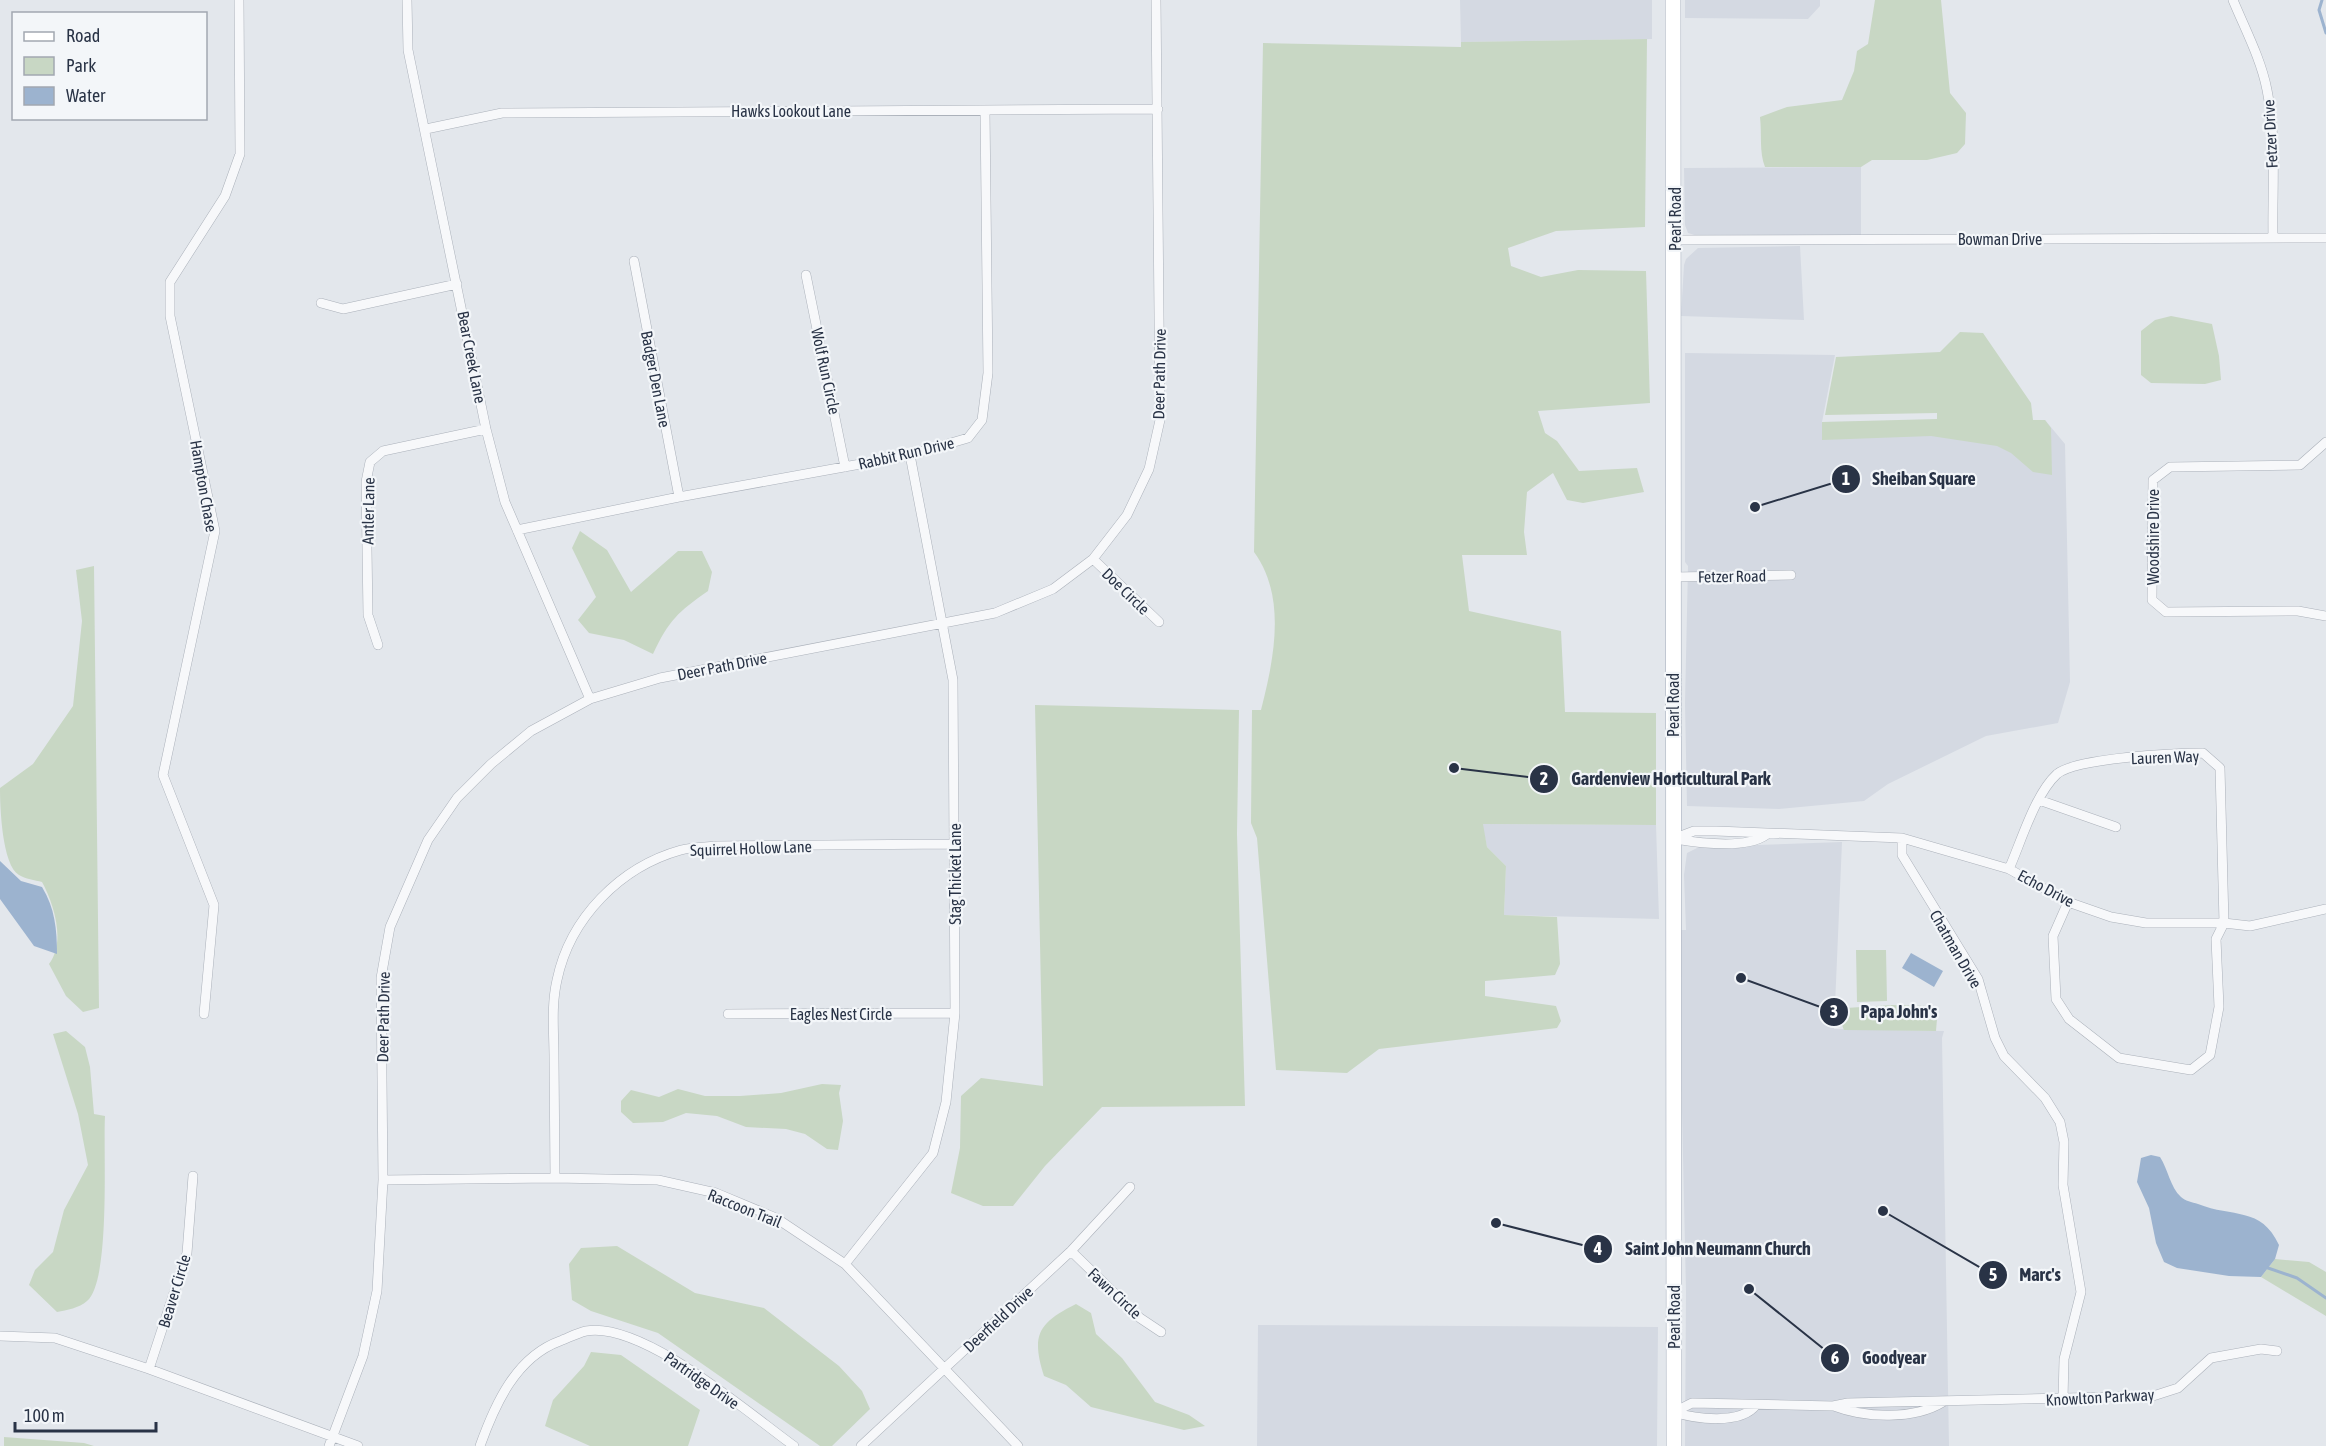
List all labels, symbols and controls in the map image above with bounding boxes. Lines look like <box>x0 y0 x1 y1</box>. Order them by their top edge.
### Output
legend <box>12 12 207 120</box>
text: Road <box>66 25 100 46</box>
text: Park <box>66 55 96 76</box>
text: Water <box>66 85 106 106</box>
street label: Fetzer Drive <box>2259 99 2281 169</box>
street label: Hawks Lookout Lane <box>731 102 851 120</box>
street label: Pearl Road <box>1666 187 1684 251</box>
street label: Bowman Drive <box>1958 230 2042 248</box>
street label: Bear Creek Lane <box>454 309 490 405</box>
street label: Wolf Run Circle <box>808 326 844 416</box>
street label: Deer Path Drive <box>1149 328 1169 420</box>
street label: Badger Den Lane <box>637 329 674 429</box>
street label: Rabbit Run Drive <box>856 433 956 473</box>
street label: Hampton Chase <box>186 439 221 534</box>
callout: Sheiban Square <box>1831 461 1988 497</box>
text: 1 <box>1842 468 1850 489</box>
text: Sheiban Square <box>1872 468 1976 489</box>
street label: Antler Lane <box>358 477 378 545</box>
street label: Woodshire Drive <box>2144 489 2162 585</box>
street label: Doe Circle <box>1099 564 1153 618</box>
street label: Fetzer Road <box>1698 566 1766 586</box>
street label: Deer Path Drive <box>676 648 768 684</box>
street label: Pearl Road <box>1664 673 1682 737</box>
street label: Lauren Way <box>2130 747 2200 768</box>
callout: Gardenview Horticultural Park <box>1529 761 1783 797</box>
text: 2 <box>1540 768 1548 789</box>
text: Gardenview Horticultural Park <box>1571 768 1772 789</box>
street label: Stag Thicket Lane <box>946 823 965 925</box>
street label: Squirrel Hollow Lane <box>690 837 812 860</box>
street label: Echo Drive <box>2015 866 2077 910</box>
street label: Chatman Drive <box>1926 907 1986 991</box>
street label: Deer Path Drive <box>373 971 393 1063</box>
callout: Papa John's <box>1819 994 1950 1030</box>
text: 3 <box>1830 1001 1838 1022</box>
text: Papa John's <box>1861 1001 1938 1022</box>
street label: Eagles Nest Circle <box>790 1005 892 1024</box>
street label: Raccoon Trail <box>705 1185 785 1231</box>
callout: Saint John Neumann Church <box>1583 1231 1822 1267</box>
text: 4 <box>1593 1238 1602 1259</box>
text: Saint John Neumann Church <box>1625 1238 1811 1259</box>
street label: Beaver Circle <box>154 1252 194 1330</box>
callout: Marc's <box>1978 1257 2073 1293</box>
street label: Fawn Circle <box>1085 1264 1145 1322</box>
text: 5 <box>1989 1264 1997 1285</box>
text: Marc's <box>2019 1264 2061 1285</box>
street label: Deerfield Drive <box>960 1282 1036 1356</box>
street label: Pearl Road <box>1665 1285 1683 1349</box>
callout: Goodyear <box>1820 1340 1938 1376</box>
text: 6 <box>1831 1347 1839 1368</box>
text: Goodyear <box>1862 1347 1927 1368</box>
street label: Partridge Drive <box>661 1348 743 1413</box>
street label: Knowlton Parkway <box>2045 1385 2155 1410</box>
scale bar <box>15 1395 156 1433</box>
text: 100 m <box>24 1405 65 1426</box>

